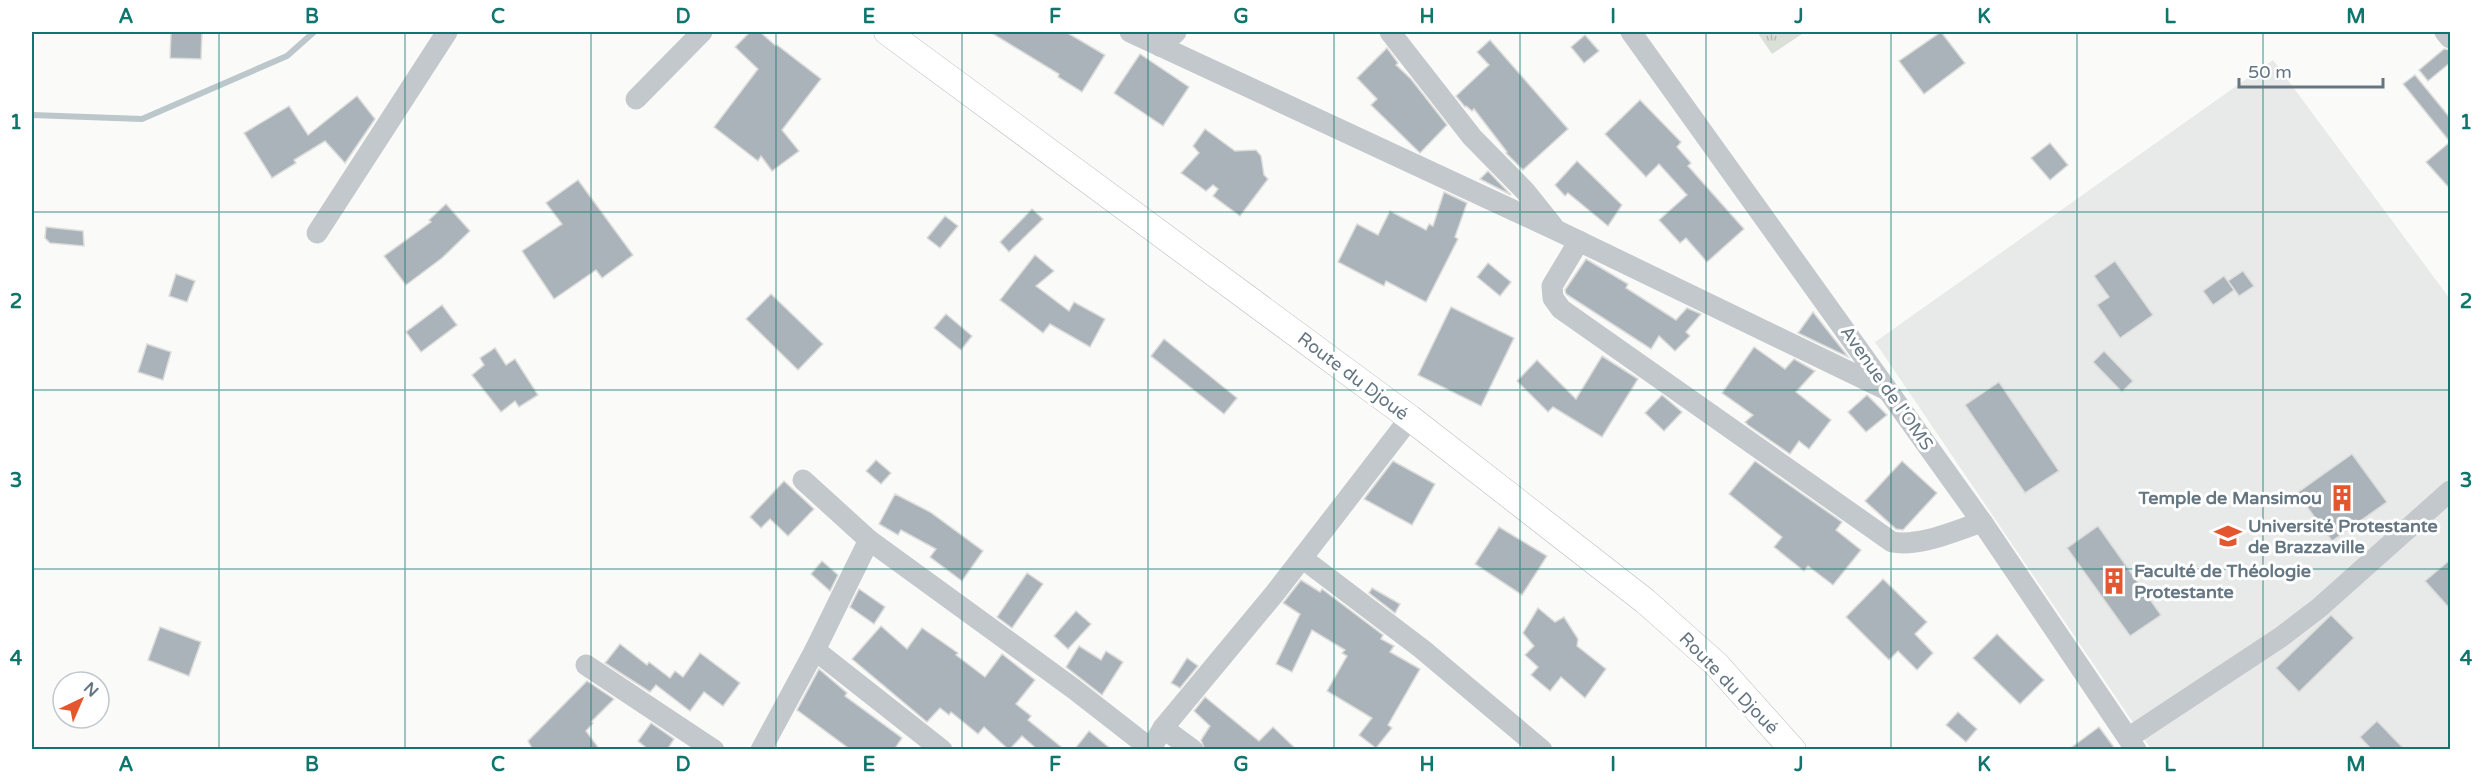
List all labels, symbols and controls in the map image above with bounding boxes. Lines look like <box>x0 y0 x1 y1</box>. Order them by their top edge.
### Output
text: A <box>119 5 134 29</box>
text: B <box>305 5 319 29</box>
text: C <box>491 5 505 29</box>
text: D <box>675 5 691 29</box>
text: E <box>863 5 876 29</box>
text: F <box>1049 5 1061 29</box>
text: G <box>1233 5 1249 29</box>
text: H <box>1419 5 1435 29</box>
text: I <box>1610 5 1616 29</box>
text: J <box>1793 5 1804 29</box>
text: K <box>1977 5 1991 29</box>
text: L <box>2164 5 2176 29</box>
text: M <box>2346 5 2366 29</box>
scale bar <box>2239 51 2383 89</box>
text: 50 m <box>2248 61 2292 83</box>
text: 1 <box>10 111 22 135</box>
text: 1 <box>2460 111 2472 135</box>
text: 2 <box>10 290 22 314</box>
text: 2 <box>2460 290 2472 314</box>
street label: Avenue de l'OMS <box>1836 322 1938 454</box>
street label: Route du Djoué <box>1293 327 1413 425</box>
text: 3 <box>10 469 22 493</box>
text: 3 <box>2460 469 2472 493</box>
building icon: Temple de Mansimou <box>2327 483 2357 513</box>
place label: Temple de Mansimou <box>2138 487 2322 509</box>
place label: Université Protestante de Brazzaville <box>2248 515 2438 558</box>
school or university icon: Université Protestante de Brazzaville <box>2213 521 2243 551</box>
place label: Faculté de Théologie Protestante <box>2134 560 2311 603</box>
building icon: Faculté de Théologie Protestante <box>2099 566 2129 596</box>
street label: Route du Djoué <box>1675 627 1783 739</box>
text: 4 <box>10 647 23 671</box>
text: 4 <box>2460 647 2473 671</box>
north arrow <box>51 670 111 730</box>
text: N <box>79 678 102 702</box>
text: A <box>119 753 134 777</box>
text: B <box>305 753 319 777</box>
text: C <box>491 753 505 777</box>
text: D <box>675 753 691 777</box>
text: E <box>863 753 876 777</box>
text: F <box>1049 753 1061 777</box>
text: G <box>1233 753 1249 777</box>
text: H <box>1419 753 1435 777</box>
text: I <box>1610 753 1616 777</box>
text: J <box>1793 753 1804 777</box>
text: K <box>1977 753 1991 777</box>
text: L <box>2164 753 2176 777</box>
text: M <box>2346 753 2366 777</box>

